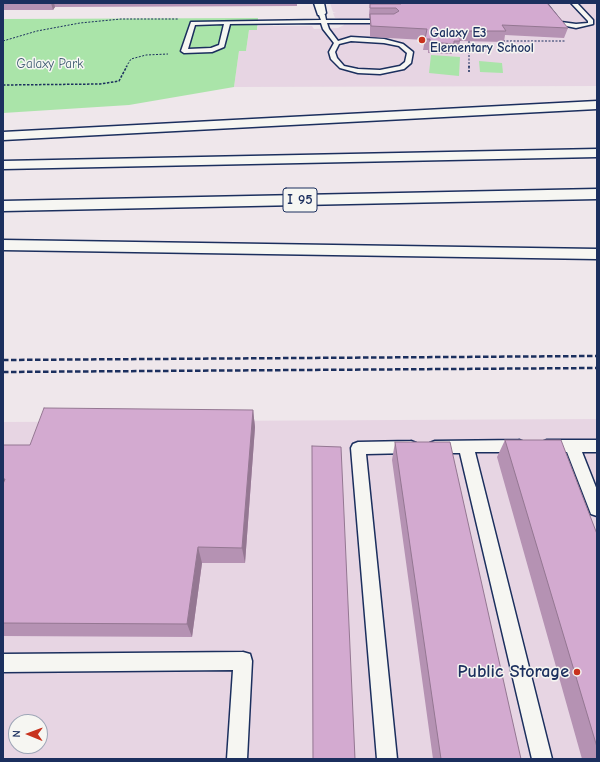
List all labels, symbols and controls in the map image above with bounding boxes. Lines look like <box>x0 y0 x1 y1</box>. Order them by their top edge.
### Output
place label: Galaxy E3 Elementary School <box>430 25 534 56</box>
marker: Galaxy E3 Elementary School <box>417 35 427 45</box>
park label: Galaxy Park <box>17 56 83 72</box>
road number: I 95 <box>283 188 317 212</box>
place label: Public Storage <box>458 661 569 683</box>
marker: Public Storage <box>572 667 582 677</box>
north arrow <box>8 714 48 754</box>
text: N <box>10 730 23 738</box>

